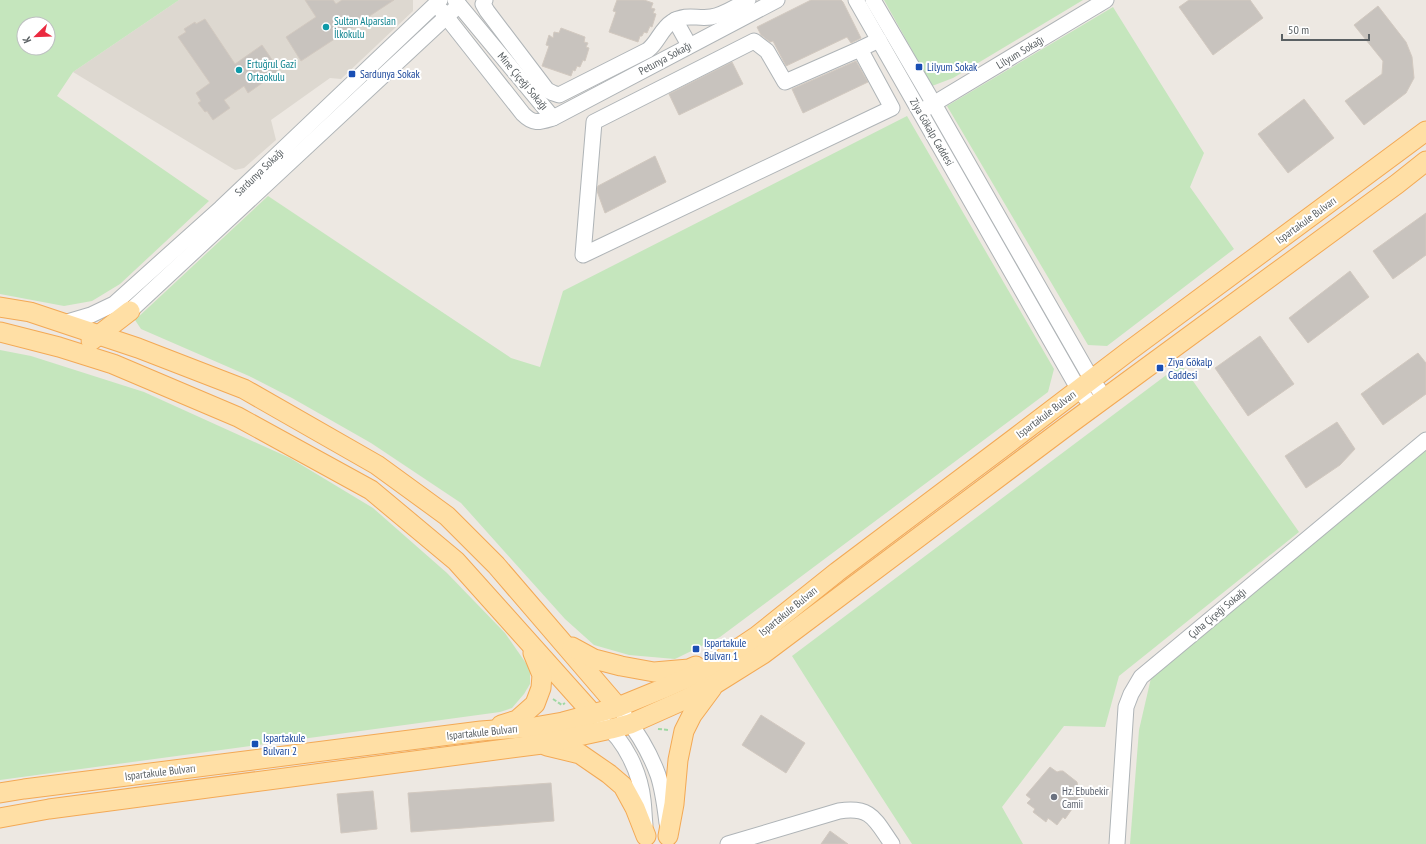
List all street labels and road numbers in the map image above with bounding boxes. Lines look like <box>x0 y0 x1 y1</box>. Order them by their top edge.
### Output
street label: Lilyum Sokağı <box>994 32 1046 72</box>
street label: Petunya Sokağı <box>636 38 694 78</box>
street label: Mine Çiçeği Sokağı <box>495 49 551 113</box>
street label: Ziya Gökalp Caddesi <box>907 96 957 168</box>
street label: Sardunya Sokağı <box>232 145 286 199</box>
street label: Ispartakule Bulvarı <box>1273 193 1339 247</box>
street label: Ispartakule Bulvarı <box>1013 387 1079 441</box>
street label: Ispartakule Bulvarı <box>756 583 820 639</box>
street label: Çuha Çiçeği Sokağı <box>1185 585 1249 641</box>
street label: Ispartakule Bulvarı <box>446 721 518 743</box>
street label: Ispartakule Bulvarı <box>124 761 196 783</box>

